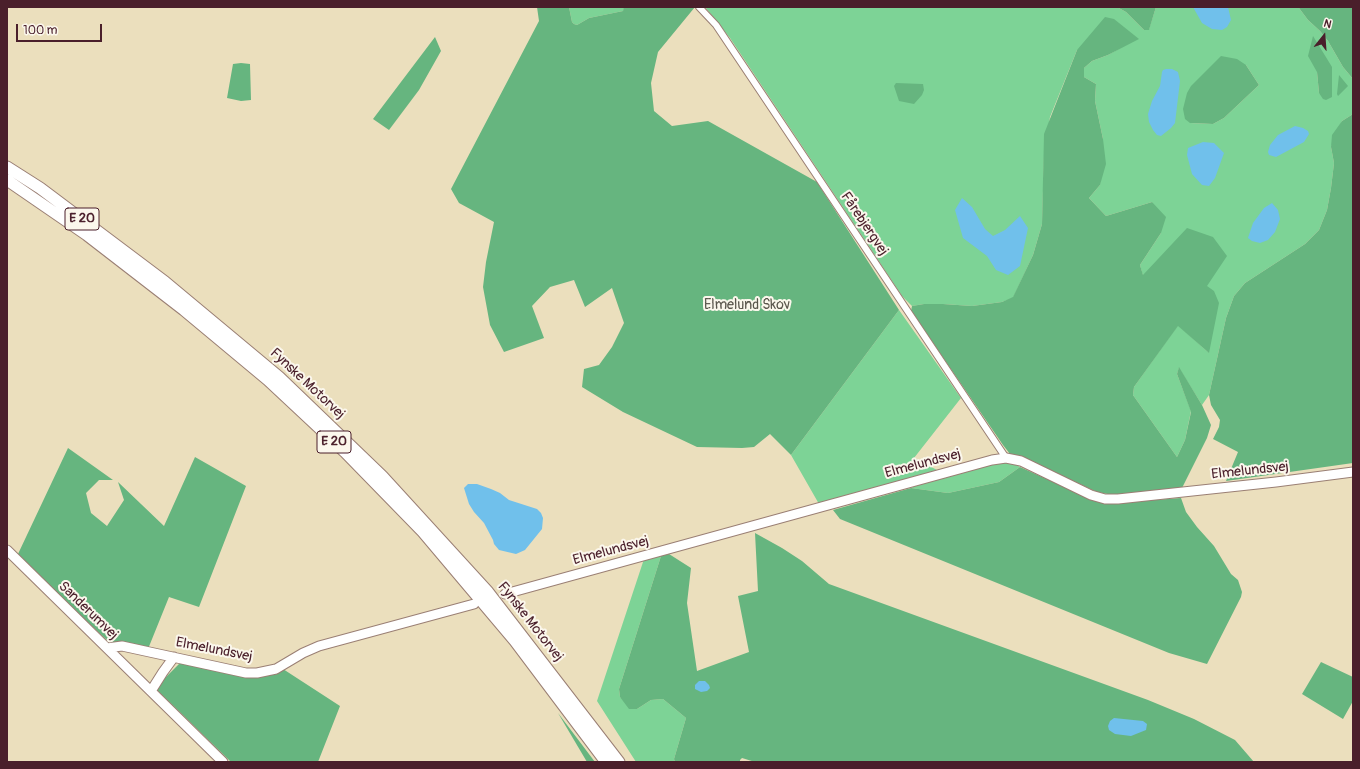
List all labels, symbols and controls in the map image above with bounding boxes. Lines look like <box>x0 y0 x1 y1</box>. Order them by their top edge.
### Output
scale bar <box>18 16 104 42</box>
north arrow <box>1304 16 1344 56</box>
text: N <box>1322 17 1333 31</box>
text: 100 m <box>23 23 57 38</box>
street label: Fårebjergvej <box>837 189 891 259</box>
road number: E 20 <box>65 208 99 230</box>
park label: Elmelund Skov <box>704 297 790 313</box>
street label: Fynske Motorvej <box>266 345 348 423</box>
road number: E 20 <box>317 431 351 453</box>
street label: Elmelundsvej <box>883 446 963 482</box>
street label: Elmelundsvej <box>1210 459 1290 483</box>
street label: Elmelundsvej <box>571 533 651 569</box>
street label: Sanderumvej <box>55 578 121 644</box>
street label: Fynske Motorvej <box>494 579 566 665</box>
street label: Elmelundsvej <box>174 634 254 666</box>

